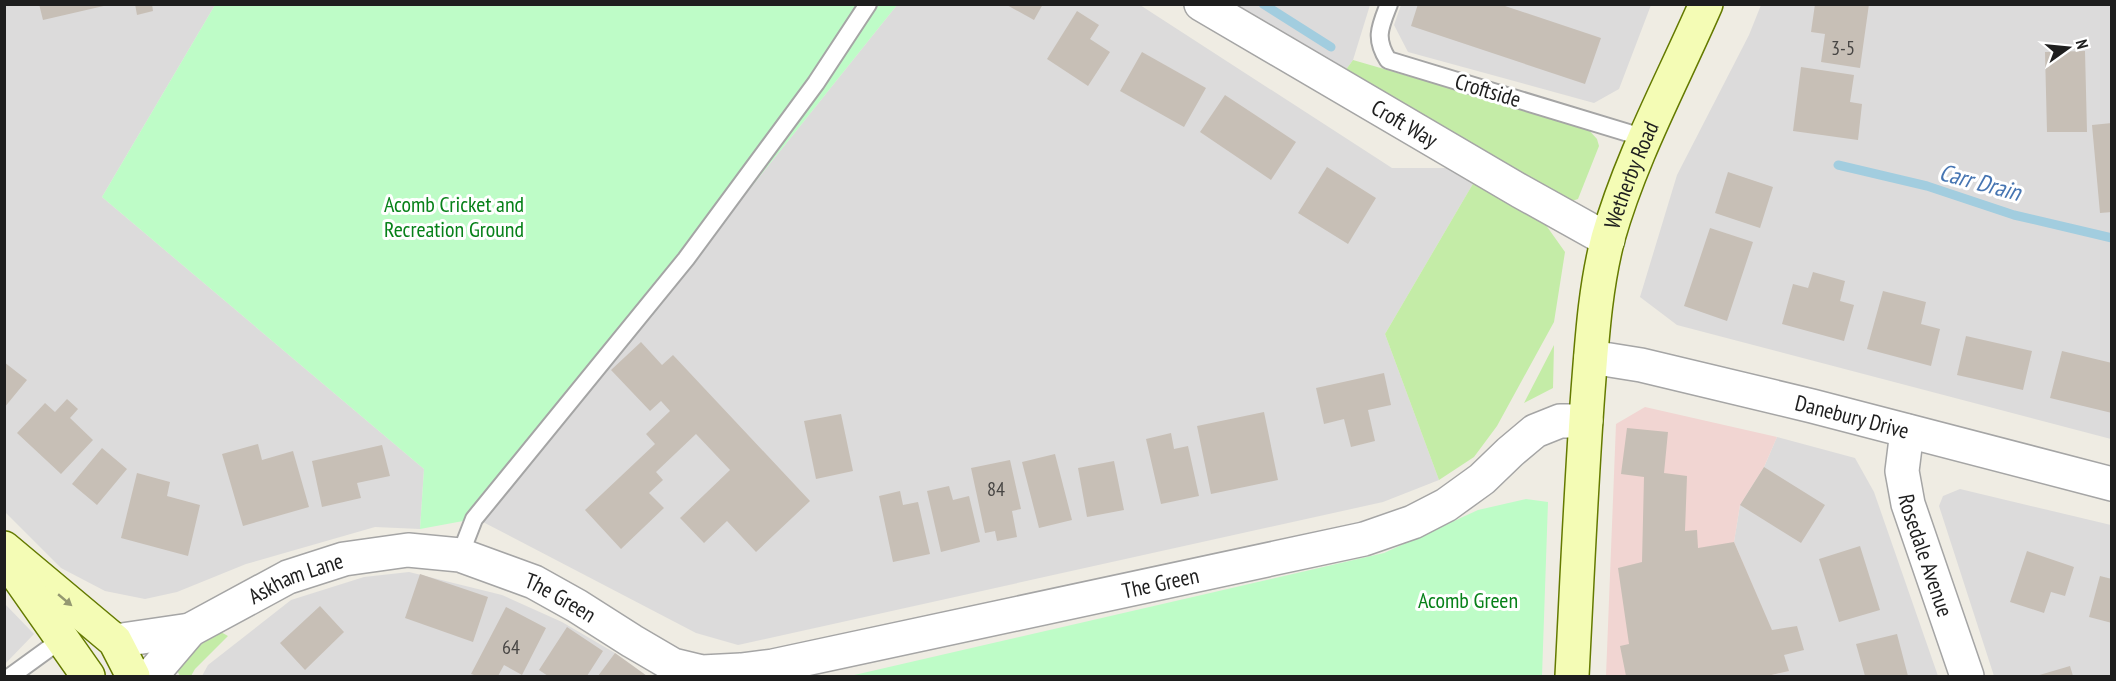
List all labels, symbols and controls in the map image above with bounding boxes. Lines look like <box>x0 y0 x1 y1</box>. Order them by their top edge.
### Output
north arrow <box>2038 18 2098 78</box>
house number: 3-5 <box>1831 35 1855 61</box>
text: N <box>2072 37 2093 51</box>
street label: Croftside <box>1452 67 1524 113</box>
street label: Croft Way <box>1366 93 1443 154</box>
street label: Wetherby Road <box>1598 117 1664 232</box>
water label: Carr Drain <box>1936 156 2026 208</box>
park label: Acomb Cricket and Recreation Ground <box>384 190 524 243</box>
street label: Danebury Drive <box>1792 388 1912 445</box>
house number: 84 <box>987 476 1005 502</box>
street label: Rosedale Avenue <box>1892 492 1960 620</box>
street label: Askham Lane <box>243 546 346 610</box>
street label: The Green <box>1119 561 1201 605</box>
street label: The Green <box>521 566 601 629</box>
park label: Acomb Green <box>1418 586 1518 614</box>
one-way arrow <box>57 593 72 606</box>
house number: 64 <box>502 634 520 660</box>

